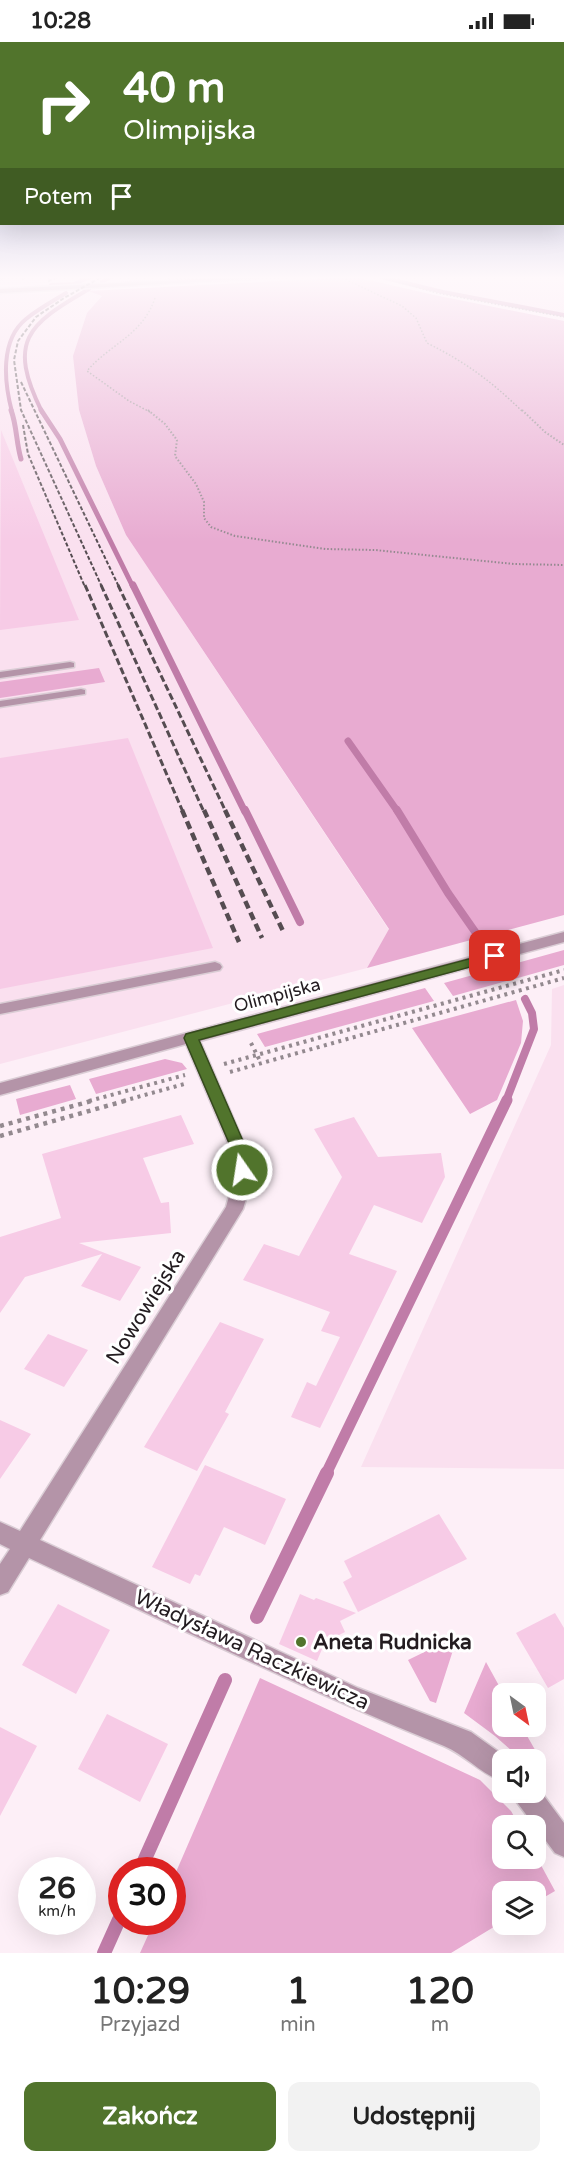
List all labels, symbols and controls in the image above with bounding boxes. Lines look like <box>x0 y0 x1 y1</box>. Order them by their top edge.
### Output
text: 10:28 <box>30 8 91 34</box>
text: 40 m <box>123 63 225 114</box>
icon: right <box>24 66 102 144</box>
text: Olimpijska <box>123 114 256 147</box>
icon: arrive <box>105 180 138 213</box>
text: Potem <box>24 184 93 210</box>
pin <box>469 930 520 981</box>
icon: arrive <box>478 939 511 972</box>
street label: Olimpijska <box>231 973 323 1017</box>
position arrow <box>210 1138 274 1202</box>
street label: Nowowiejska <box>101 1245 191 1369</box>
street label: Władysława Raczkiewicza <box>131 1585 373 1715</box>
place label: Aneta Rudnicka <box>313 1630 472 1655</box>
marker: Aneta Rudnicka <box>294 1635 308 1649</box>
north arrow <box>492 1683 546 1737</box>
map controls <box>492 1683 546 1935</box>
button: sound <box>492 1749 546 1803</box>
button: search <box>492 1815 546 1869</box>
speed limit sign: 30 <box>108 1857 186 1935</box>
text: 26 <box>38 1870 76 1907</box>
button: layers <box>492 1881 546 1935</box>
text: km/h <box>38 1902 76 1920</box>
text: 10:29 <box>90 1970 190 2013</box>
text: 1 <box>287 1970 309 2013</box>
text: 120 <box>406 1970 474 2013</box>
text: Przyjazd <box>100 2013 180 2037</box>
text: min <box>280 2013 316 2037</box>
text: m <box>431 2013 449 2037</box>
button: Zakończ <box>24 2082 276 2151</box>
button: Udostępnij <box>288 2082 540 2151</box>

